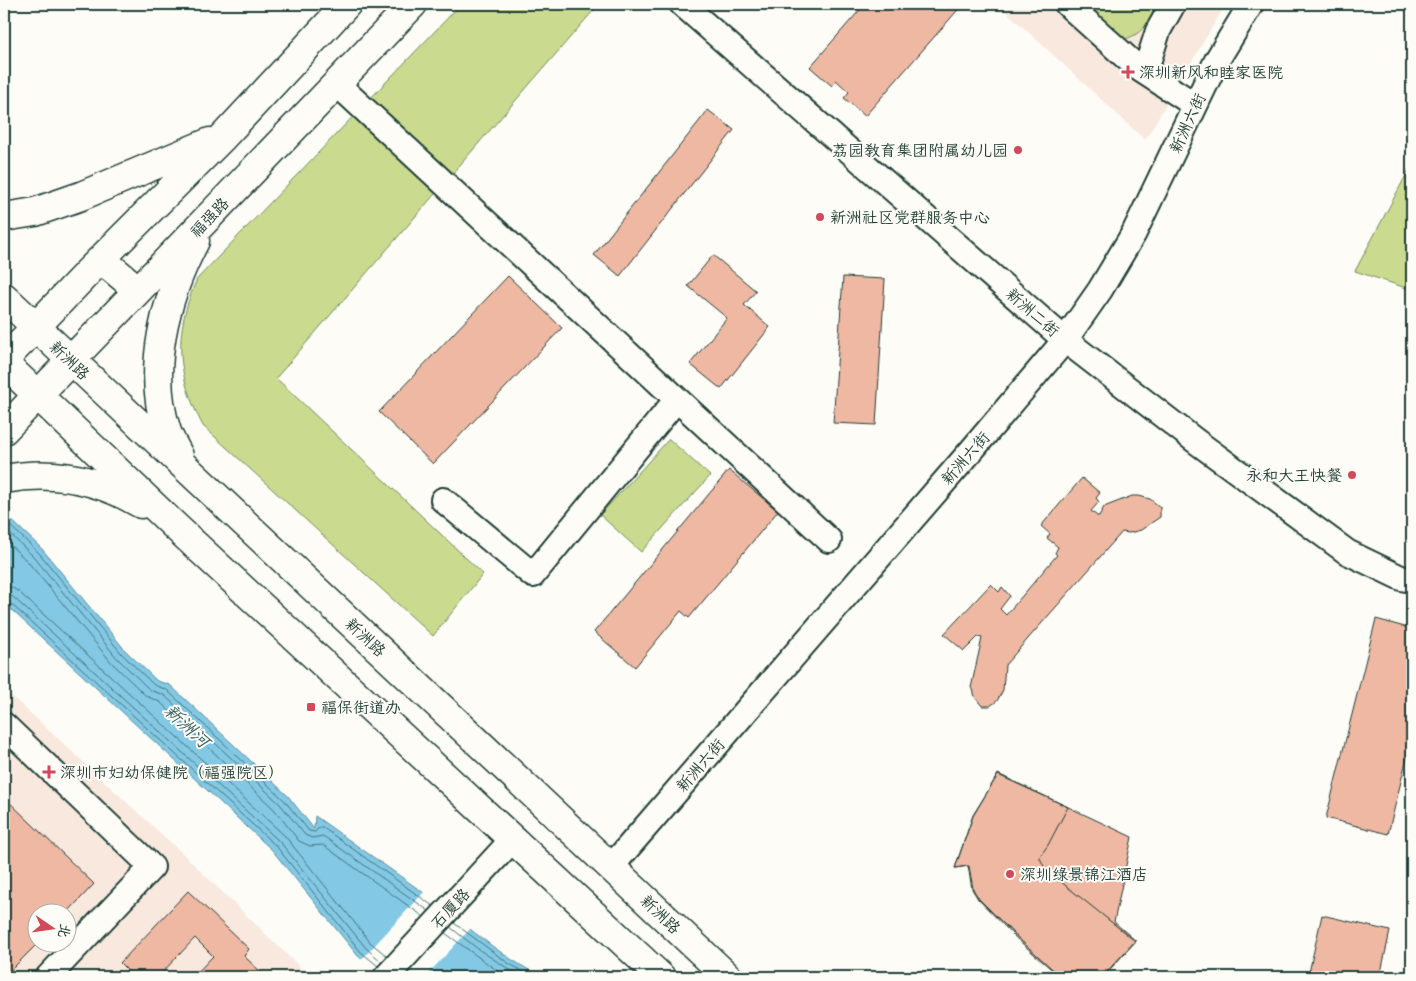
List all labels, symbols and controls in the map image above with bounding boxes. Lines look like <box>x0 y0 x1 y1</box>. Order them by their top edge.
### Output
place label: 深圳新风和睦家医院 <box>1139 62 1283 86</box>
marker: 深圳新风和睦家医院 <box>1121 65 1135 79</box>
street label: 新洲六街 <box>1164 90 1213 158</box>
place label: 荔园教育集团附属幼儿园 <box>832 140 1008 164</box>
marker: 荔园教育集团附属幼儿园 <box>1012 144 1024 156</box>
street label: 福强路 <box>185 193 236 244</box>
place label: 新洲社区党群服务中心 <box>830 207 990 231</box>
marker: 新洲社区党群服务中心 <box>814 211 826 223</box>
street label: 新洲二街 <box>1000 283 1064 344</box>
street label: 新洲路 <box>43 336 94 387</box>
street label: 新洲六街 <box>936 427 997 491</box>
place label: 永和大王快餐 <box>1246 465 1342 489</box>
marker: 永和大王快餐 <box>1346 469 1358 481</box>
street label: 新洲路 <box>339 613 390 664</box>
place label: 福保街道办 <box>321 697 401 721</box>
water label: 新洲河 <box>157 700 216 757</box>
marker: 福保街道办 <box>305 701 317 713</box>
street label: 新洲六街 <box>671 734 732 798</box>
place label: 深圳市妇幼保健院（福强院区） <box>60 762 284 786</box>
marker: 深圳市妇幼保健院（福强院区） <box>42 765 56 779</box>
place label: 深圳绿景锦江酒店 <box>1020 864 1148 888</box>
marker: 深圳绿景锦江酒店 <box>1004 868 1016 880</box>
street label: 石厦路 <box>426 884 477 935</box>
street label: 新洲路 <box>634 890 685 941</box>
north arrow <box>28 904 78 954</box>
text: 北 <box>51 921 75 940</box>

